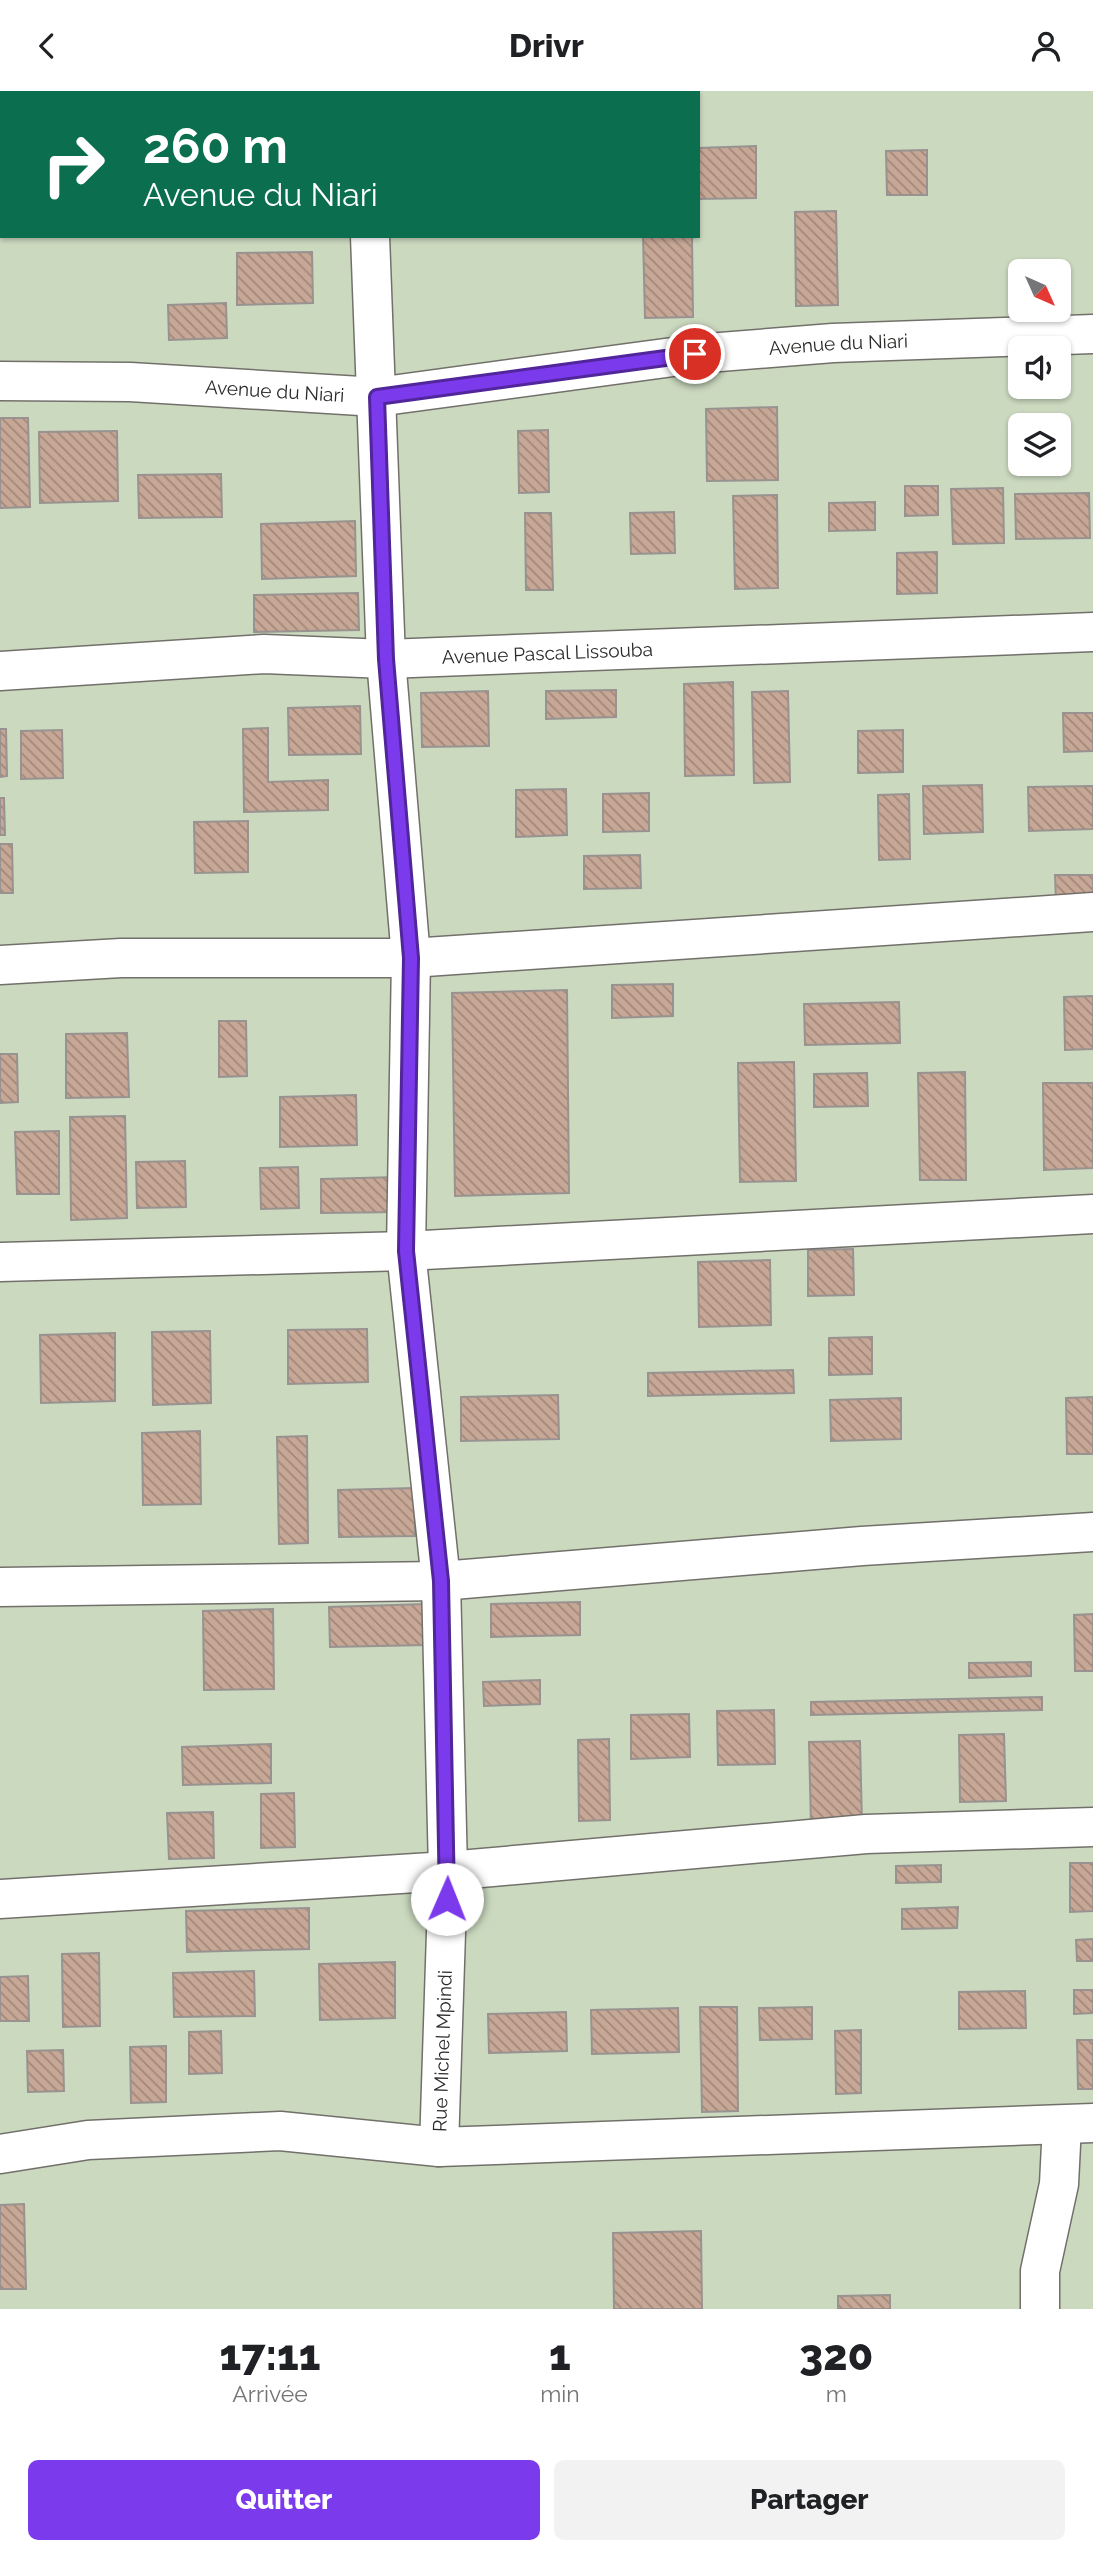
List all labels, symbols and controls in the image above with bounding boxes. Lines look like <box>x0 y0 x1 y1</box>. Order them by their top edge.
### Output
icon: back <box>28 27 66 65</box>
text: Drivr <box>509 27 584 64</box>
icon: person <box>1027 27 1065 65</box>
text: 260 m <box>143 117 288 174</box>
icon: right <box>28 119 119 210</box>
text: Avenue du Niari <box>143 176 378 213</box>
north arrow <box>1008 259 1071 322</box>
map controls <box>1008 259 1071 476</box>
pin <box>665 324 725 384</box>
street label: Avenue du Niari <box>768 329 908 359</box>
icon: arrive <box>676 335 714 373</box>
button: sound <box>1008 336 1071 399</box>
street label: Avenue du Niari <box>204 376 345 406</box>
button: layers <box>1008 413 1071 476</box>
street label: Avenue Pascal Lissouba <box>441 638 653 668</box>
position arrow <box>410 1862 484 1936</box>
street label: Rue Michel Mpindi <box>428 1970 456 2132</box>
text: 17:11 <box>220 2331 321 2380</box>
text: 1 <box>549 2331 571 2380</box>
text: 320 <box>799 2331 873 2380</box>
text: Arrivée <box>232 2380 308 2407</box>
text: min <box>540 2380 580 2407</box>
text: m <box>826 2380 847 2407</box>
button: Quitter <box>28 2460 540 2540</box>
button: Partager <box>554 2460 1065 2540</box>

